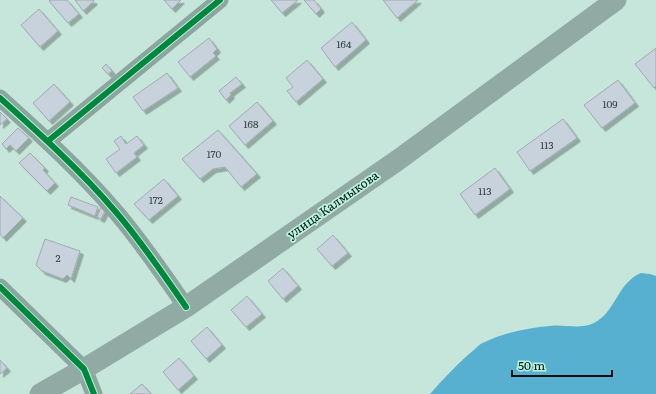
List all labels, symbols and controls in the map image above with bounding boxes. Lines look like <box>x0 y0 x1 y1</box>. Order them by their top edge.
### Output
house number: 164 <box>337 36 352 51</box>
house number: 109 <box>602 96 618 111</box>
house number: 168 <box>244 116 259 131</box>
house number: 113 <box>540 137 554 152</box>
house number: 170 <box>207 146 222 161</box>
street label: улица Калмыкова <box>283 165 382 243</box>
house number: 113 <box>478 183 492 198</box>
house number: 172 <box>149 192 163 207</box>
house number: 2 <box>55 250 61 265</box>
scale bar <box>512 352 612 378</box>
text: 50 m <box>518 356 545 374</box>

